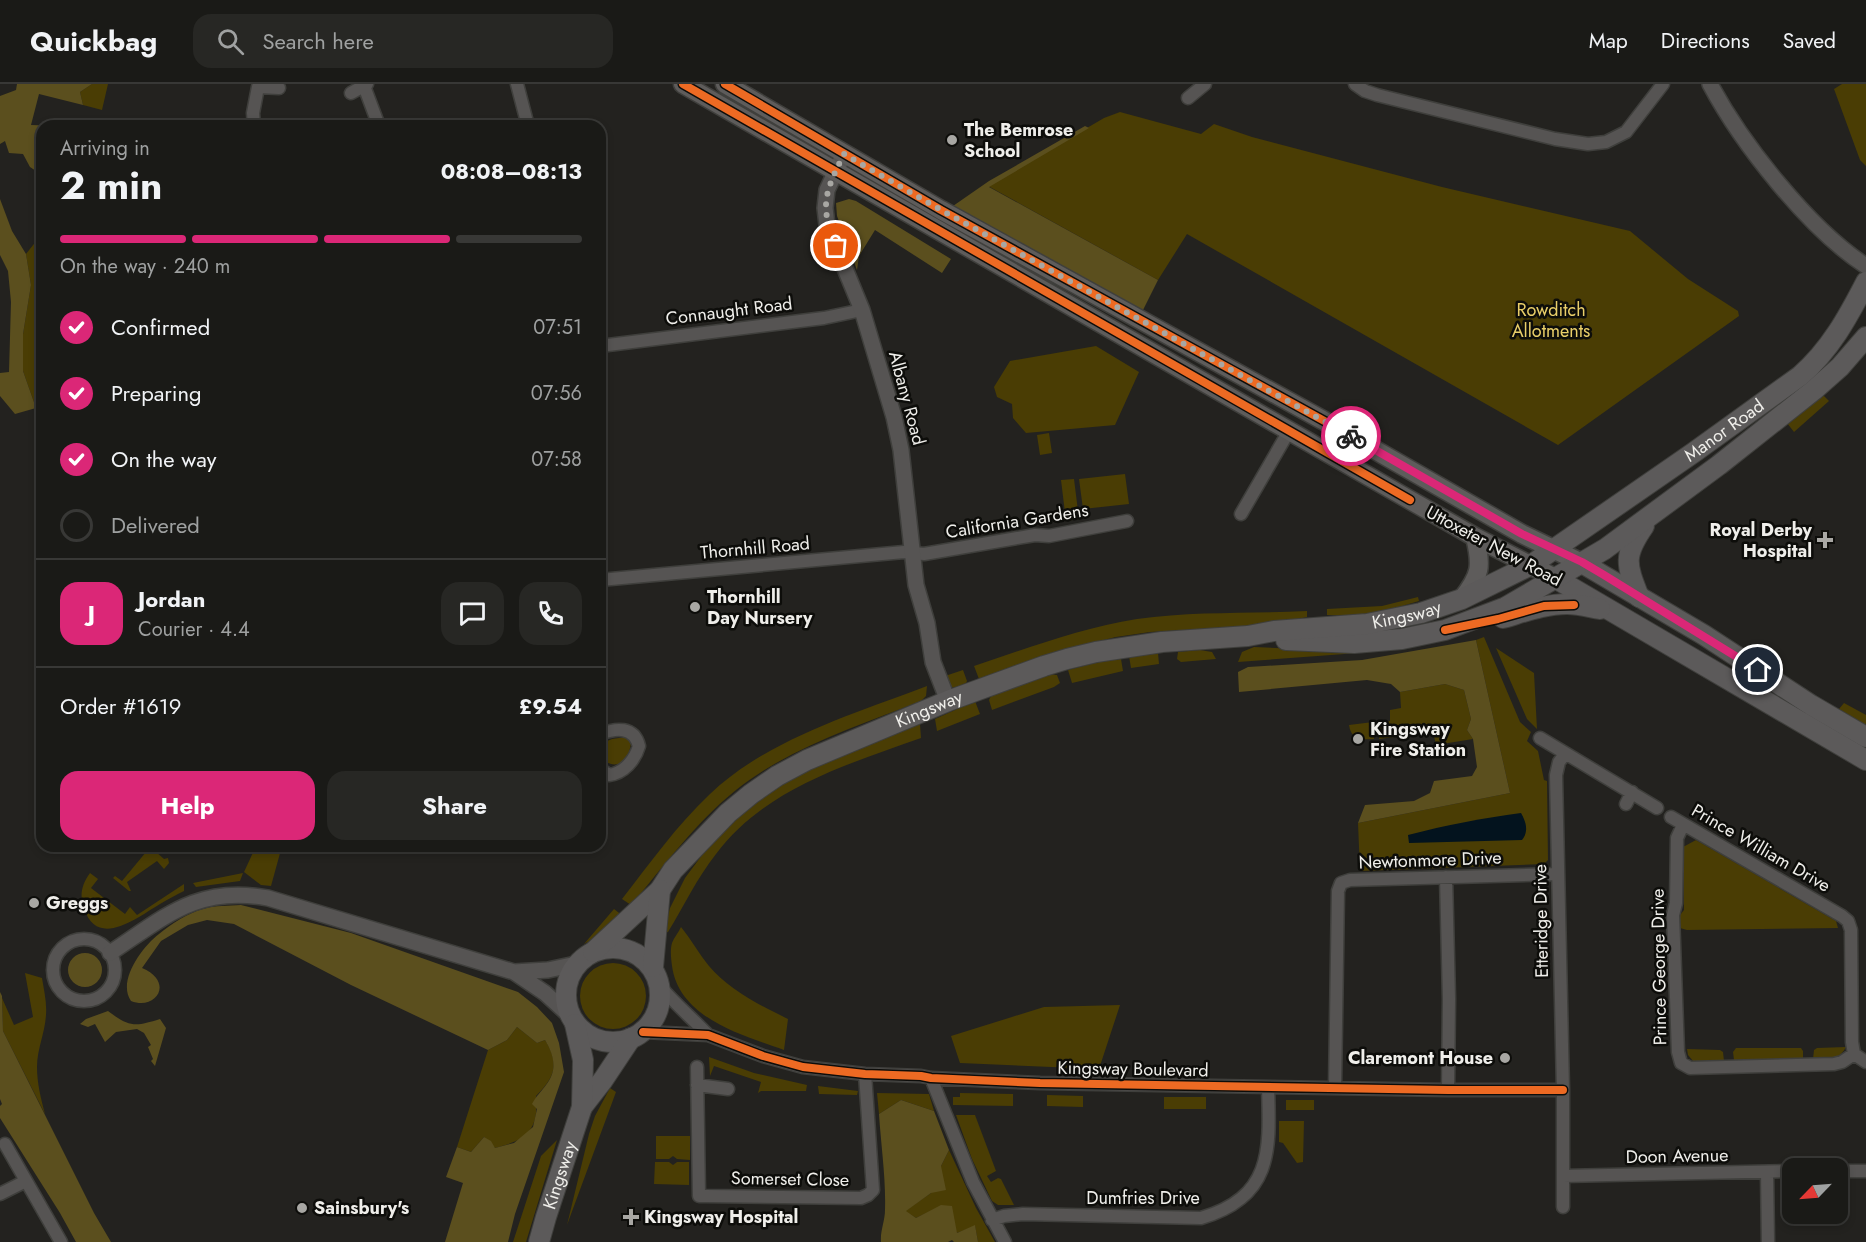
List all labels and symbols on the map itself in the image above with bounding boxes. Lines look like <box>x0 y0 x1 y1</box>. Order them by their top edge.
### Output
place label: The Bemrose School <box>964 117 1073 164</box>
marker: The Bemrose School <box>945 133 959 147</box>
pin <box>810 220 861 271</box>
street label: Connaught Road <box>664 290 794 332</box>
park label: Rowditch Allotments <box>1512 297 1590 344</box>
street label: Albany Road <box>882 348 932 448</box>
street label: Manor Road <box>1679 393 1769 468</box>
courier <box>1321 406 1381 466</box>
street label: California Gardens <box>944 497 1090 545</box>
street label: Uttoxeter New Road <box>1421 499 1567 593</box>
place label: Royal Derby Hospital <box>1710 517 1813 564</box>
street label: Thornhill Road <box>699 530 811 566</box>
marker: Royal Derby Hospital <box>1816 531 1834 549</box>
place label: Thornhill Day Nursery <box>707 584 813 631</box>
street label: Kingsway <box>1370 594 1445 636</box>
marker: Thornhill Day Nursery <box>688 600 702 614</box>
pin <box>1732 644 1783 695</box>
street label: Kingsway <box>891 684 966 735</box>
place label: Kingsway Fire Station <box>1370 716 1466 763</box>
marker: Kingsway Fire Station <box>1351 732 1365 746</box>
street label: Prince William Drive <box>1687 798 1835 898</box>
street label: Newtonmore Drive <box>1358 845 1502 875</box>
street label: Etteridge Drive <box>1527 864 1555 978</box>
street label: Prince George Drive <box>1645 888 1673 1046</box>
place label: Greggs <box>46 890 108 916</box>
marker: Greggs <box>27 896 41 910</box>
place label: Claremont House <box>1348 1045 1493 1071</box>
marker: Claremont House <box>1498 1051 1512 1065</box>
street label: Kingsway Boulevard <box>1057 1055 1209 1083</box>
street label: Kingsway <box>536 1138 583 1213</box>
street label: Doon Avenue <box>1625 1142 1729 1170</box>
north arrow <box>1782 1158 1848 1224</box>
street label: Somerset Close <box>731 1165 849 1193</box>
street label: Dumfries Drive <box>1086 1185 1200 1211</box>
place label: Sainsbury's <box>314 1195 409 1221</box>
marker: Sainsbury's <box>295 1201 309 1215</box>
place label: Kingsway Hospital <box>644 1204 798 1230</box>
marker: Kingsway Hospital <box>622 1208 640 1226</box>

